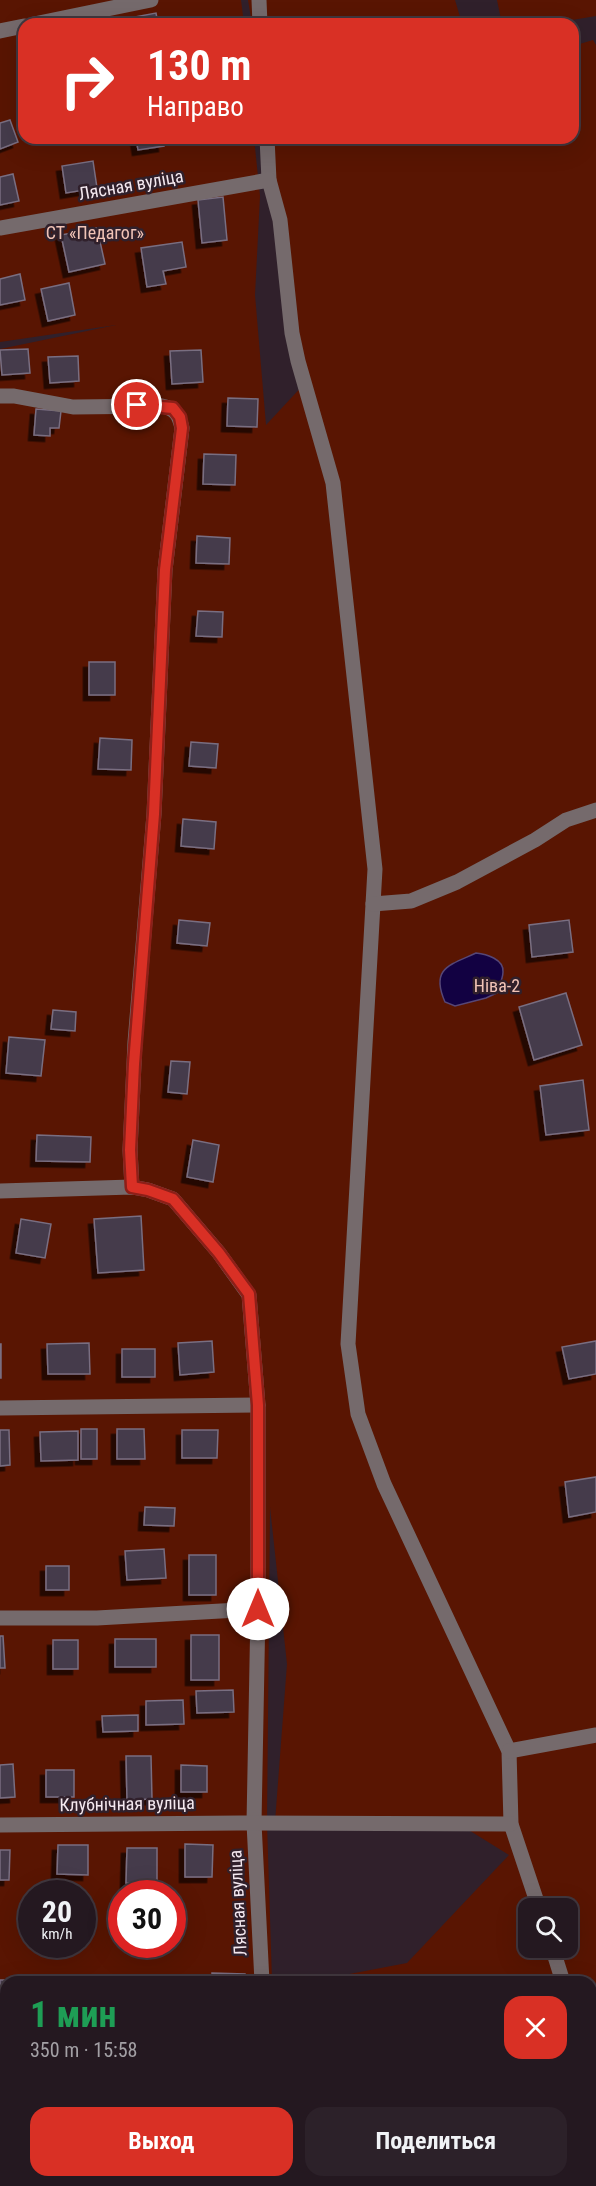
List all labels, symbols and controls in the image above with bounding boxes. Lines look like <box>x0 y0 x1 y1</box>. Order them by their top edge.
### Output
text: 130 m <box>147 41 252 90</box>
icon: right <box>48 42 126 120</box>
text: Направо <box>147 91 244 123</box>
street label: Лясная вуліца <box>77 165 185 204</box>
park label: СТ «Педагог» <box>46 222 144 243</box>
pin <box>111 379 162 430</box>
icon: arrive <box>120 388 153 421</box>
park label: Ніва-2 <box>474 975 520 996</box>
position arrow <box>226 1577 290 1641</box>
street label: Клубнічная вуліца <box>59 1792 195 1815</box>
street label: Лясная вуліца <box>224 1849 251 1957</box>
speed limit sign: 30 <box>108 1880 186 1958</box>
text: 20 <box>42 1894 72 1929</box>
map controls <box>518 1898 578 1958</box>
button: search <box>518 1898 578 1958</box>
text: km/h <box>42 1925 72 1943</box>
text: 1 мин <box>30 1994 116 2036</box>
button: close <box>504 1996 567 2059</box>
text: 350 m · 15:58 <box>30 2038 137 2062</box>
button: Выход <box>30 2107 293 2176</box>
button: Поделиться <box>305 2107 567 2176</box>

